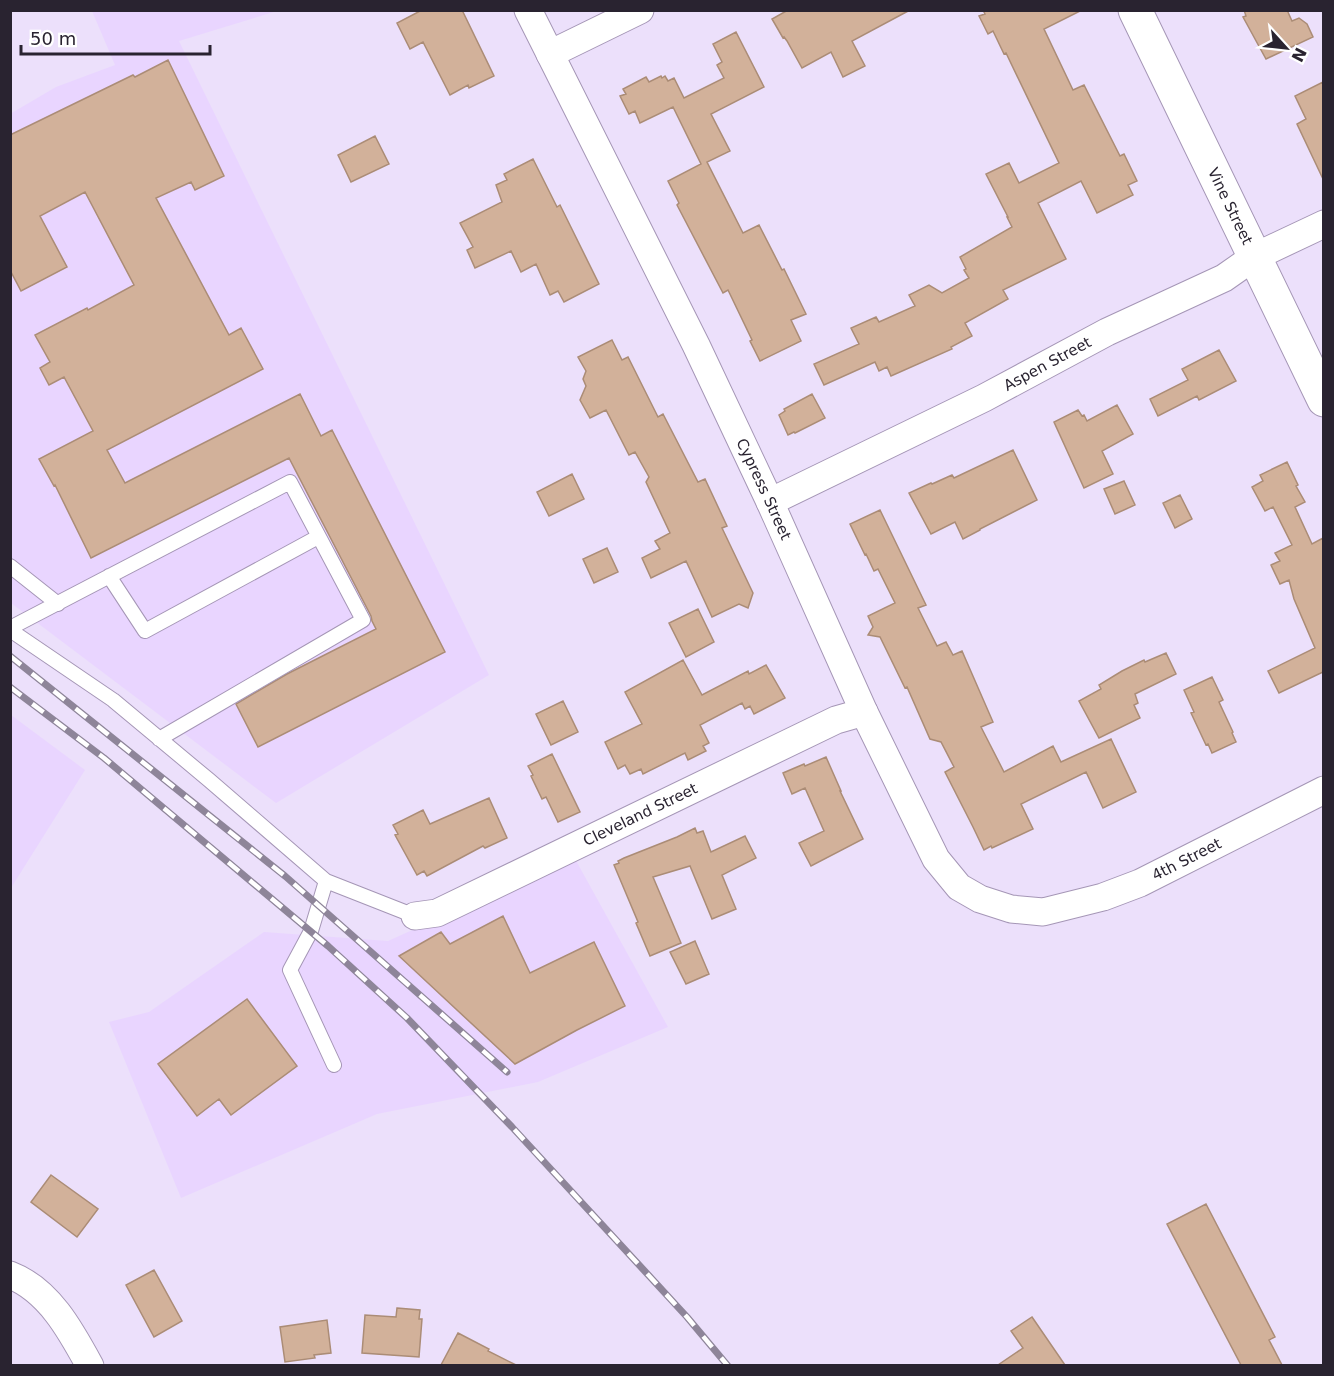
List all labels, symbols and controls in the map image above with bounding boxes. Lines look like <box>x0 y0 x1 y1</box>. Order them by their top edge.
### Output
scale bar <box>21 18 210 56</box>
north arrow <box>1256 18 1316 78</box>
text: 50 m <box>30 28 76 49</box>
text: N <box>1287 44 1310 65</box>
street label: Vine Street <box>1204 165 1256 248</box>
street label: Aspen Street <box>1001 333 1094 395</box>
street label: Cypress Street <box>732 435 795 543</box>
street label: Cleveland Street <box>580 779 700 850</box>
street label: 4th Street <box>1149 834 1225 884</box>

